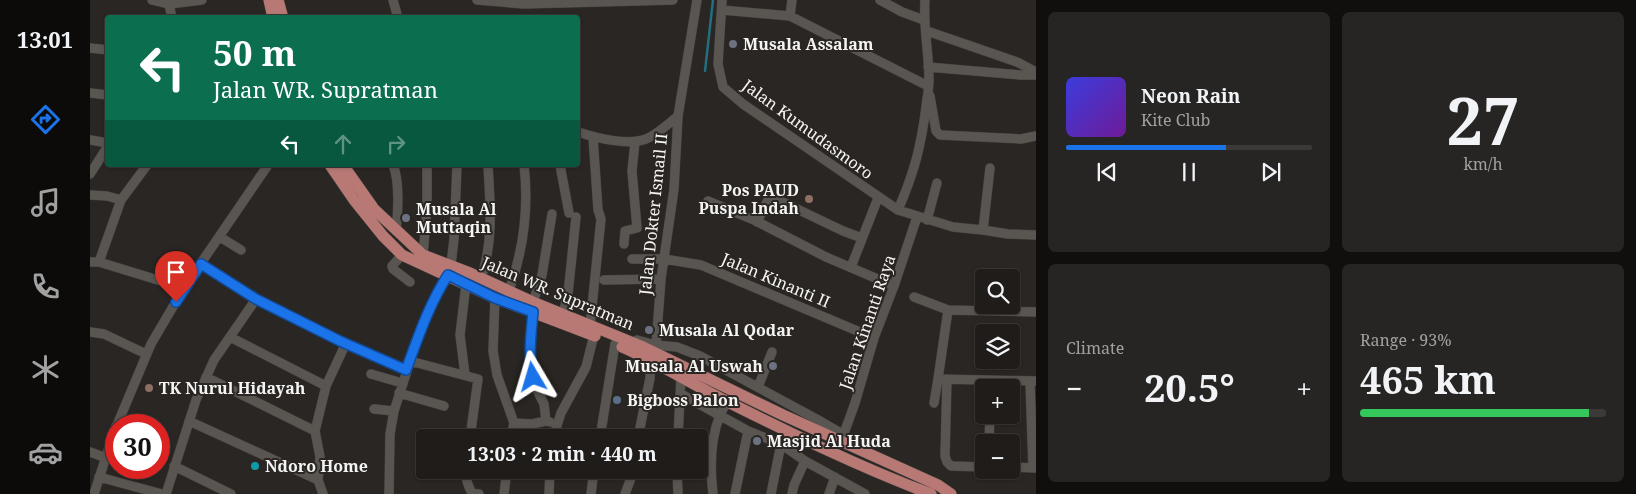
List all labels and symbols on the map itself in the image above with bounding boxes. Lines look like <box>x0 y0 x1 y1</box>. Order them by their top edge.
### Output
place label: Musala Assalam <box>743 33 874 55</box>
marker: Musala Assalam <box>727 38 739 50</box>
street label: Jalan Kumudasmoro <box>737 73 878 184</box>
street label: Jalan Dokter Ismail II <box>633 132 672 297</box>
place label: Pos PAUD Puspa Indah <box>699 179 799 219</box>
marker: Pos PAUD Puspa Indah <box>803 193 815 205</box>
place label: Musala Al Muttaqin <box>416 198 497 238</box>
marker: Musala Al Muttaqin <box>400 212 412 224</box>
street label: Jalan Kinanti II <box>717 247 834 313</box>
pin <box>155 251 197 302</box>
street label: Jalan WR. Supratman <box>477 251 638 335</box>
street label: Jalan Kinanti Raya <box>833 252 900 393</box>
place label: Musala Al Qodar <box>659 319 795 341</box>
marker: Musala Al Qodar <box>643 324 655 336</box>
position arrow <box>506 350 558 402</box>
place label: Musala Al Uswah <box>625 355 763 377</box>
marker: Musala Al Uswah <box>767 360 779 372</box>
place label: TK Nurul Hidayah <box>159 377 306 399</box>
marker: TK Nurul Hidayah <box>143 382 155 394</box>
place label: Bigboss Balon <box>627 389 739 411</box>
marker: Bigboss Balon <box>611 394 623 406</box>
speed limit sign: 30 <box>105 414 170 479</box>
place label: Masjid Al Huda <box>767 430 891 452</box>
marker: Masjid Al Huda <box>751 435 763 447</box>
place label: Ndoro Home <box>265 455 368 477</box>
marker: Ndoro Home <box>249 460 261 472</box>

